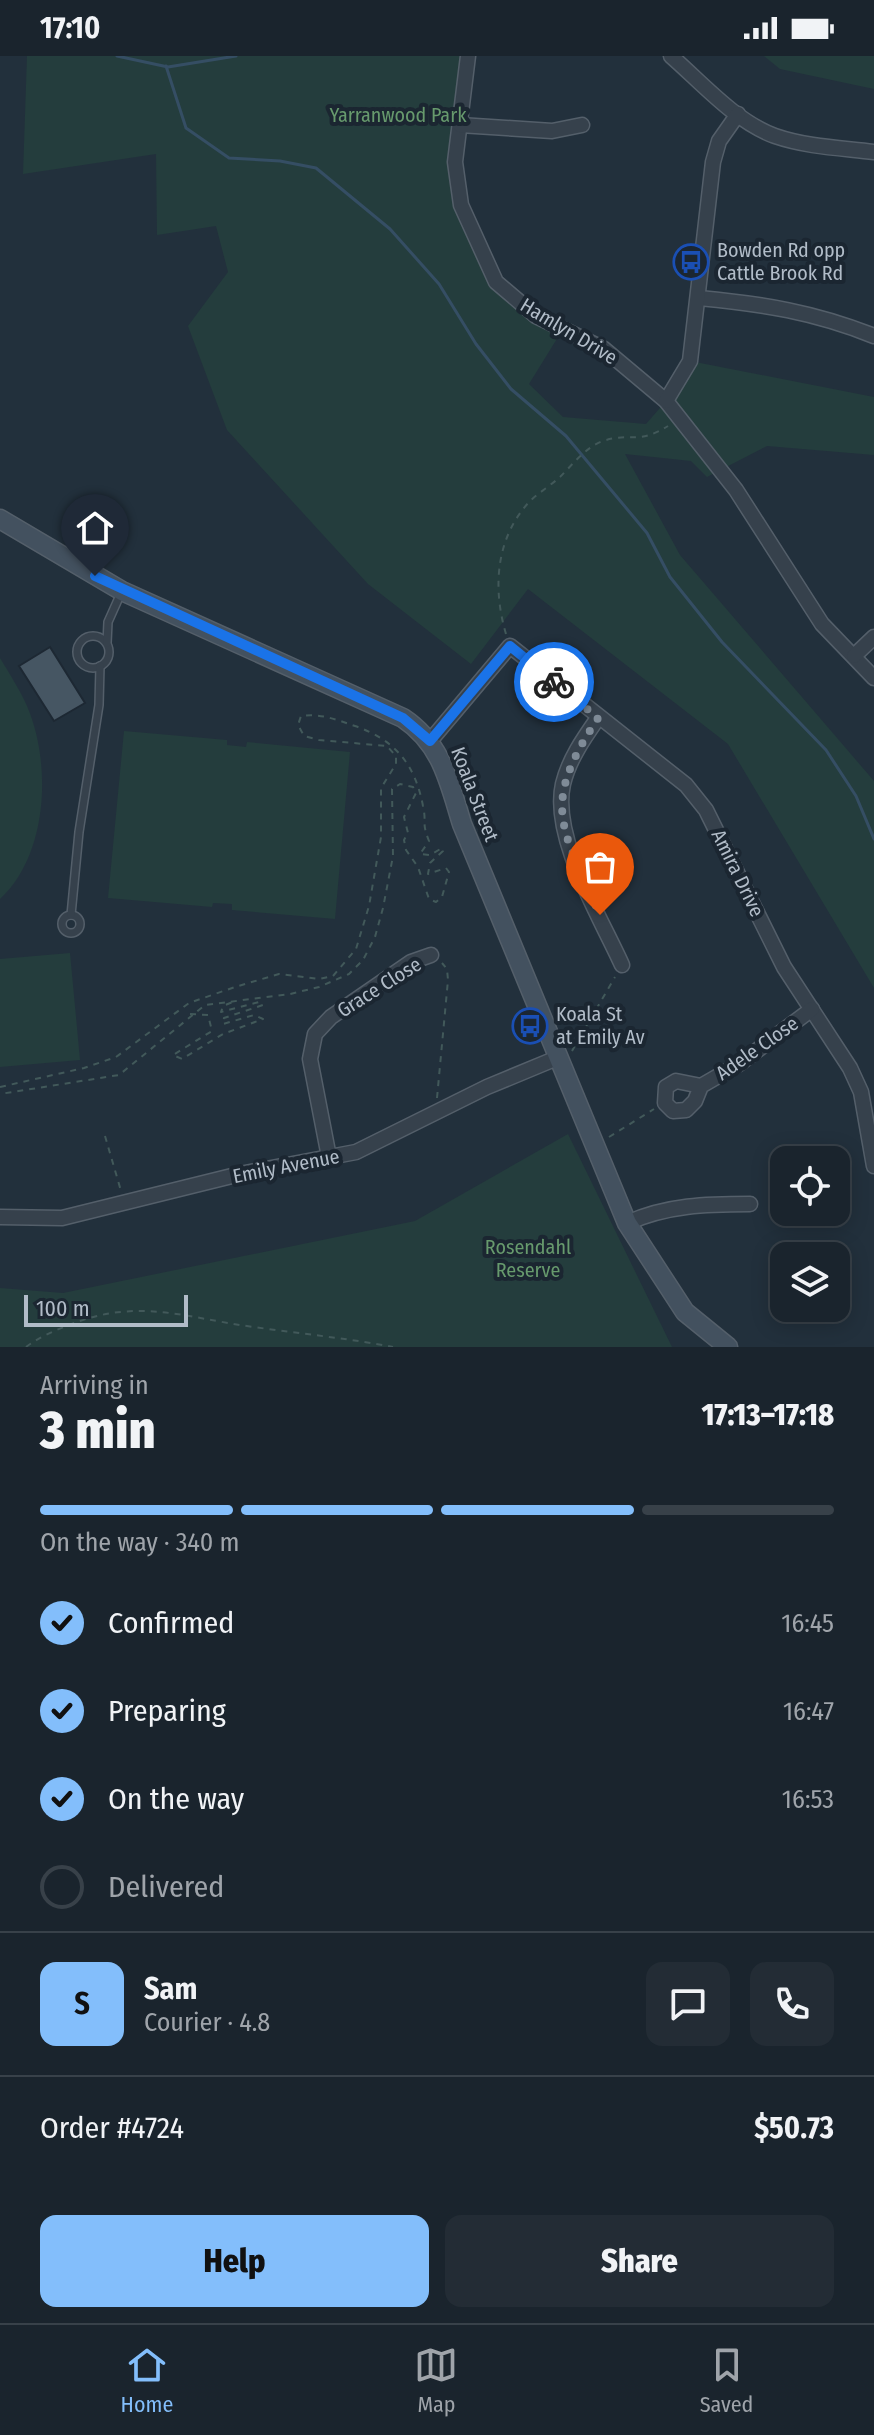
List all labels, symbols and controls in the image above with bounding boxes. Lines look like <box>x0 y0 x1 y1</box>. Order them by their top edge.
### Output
text: 17:10 <box>40 10 100 46</box>
park label: Yarranwood Park <box>330 103 467 127</box>
place label: Bowden Rd opp Cattle Brook Rd <box>717 238 845 285</box>
bus stop icon: Bowden Rd opp Cattle Brook Rd <box>672 243 710 281</box>
street label: Hamlyn Drive <box>516 293 622 369</box>
pin <box>61 494 129 576</box>
icon: home <box>73 506 117 550</box>
courier <box>514 642 594 722</box>
icon: bike <box>532 660 576 704</box>
street label: Koala Street <box>446 743 504 845</box>
street label: Amira Drive <box>707 825 769 921</box>
pin <box>566 833 634 915</box>
icon: bag <box>578 845 622 889</box>
street label: Grace Close <box>333 952 425 1022</box>
place label: Koala St at Emily Av <box>556 1002 645 1049</box>
bus stop icon: Koala St at Emily Av <box>511 1007 549 1045</box>
street label: Adele Close <box>711 1011 803 1085</box>
street label: Emily Avenue <box>231 1144 341 1188</box>
map controls <box>770 1146 850 1322</box>
button: locate <box>770 1146 850 1226</box>
park label: Rosendahl Reserve <box>485 1235 571 1282</box>
button: layers <box>770 1242 850 1322</box>
scale bar <box>24 1291 188 1327</box>
text: 100 m <box>36 1295 90 1322</box>
text: Arriving in <box>40 1370 149 1401</box>
text: 17:13–17:18 <box>701 1397 834 1433</box>
text: 3 min <box>40 1399 156 1462</box>
text: On the way · 340 m <box>40 1527 240 1558</box>
icon: check <box>40 1601 84 1645</box>
text: Confirmed <box>108 1605 234 1641</box>
text: 16:45 <box>781 1608 834 1639</box>
icon: check <box>40 1689 84 1733</box>
text: Preparing <box>108 1693 226 1729</box>
text: 16:47 <box>783 1696 834 1727</box>
icon: check <box>40 1777 84 1821</box>
text: On the way <box>108 1781 244 1817</box>
text: 16:53 <box>782 1784 834 1815</box>
text: Delivered <box>108 1869 224 1905</box>
button: chat <box>646 1962 730 2046</box>
button: phone <box>750 1962 834 2046</box>
text: Sam <box>144 1971 197 2007</box>
text: S <box>74 1986 90 2022</box>
text: Courier · 4.8 <box>144 2007 270 2038</box>
text: Order #4724 <box>40 2110 184 2146</box>
text: $50.73 <box>754 2110 834 2146</box>
button: Help <box>40 2215 429 2307</box>
button: Share <box>445 2215 834 2307</box>
tab: Home <box>121 2343 173 2418</box>
tab: Map <box>414 2343 458 2418</box>
tab: Saved <box>700 2343 753 2418</box>

